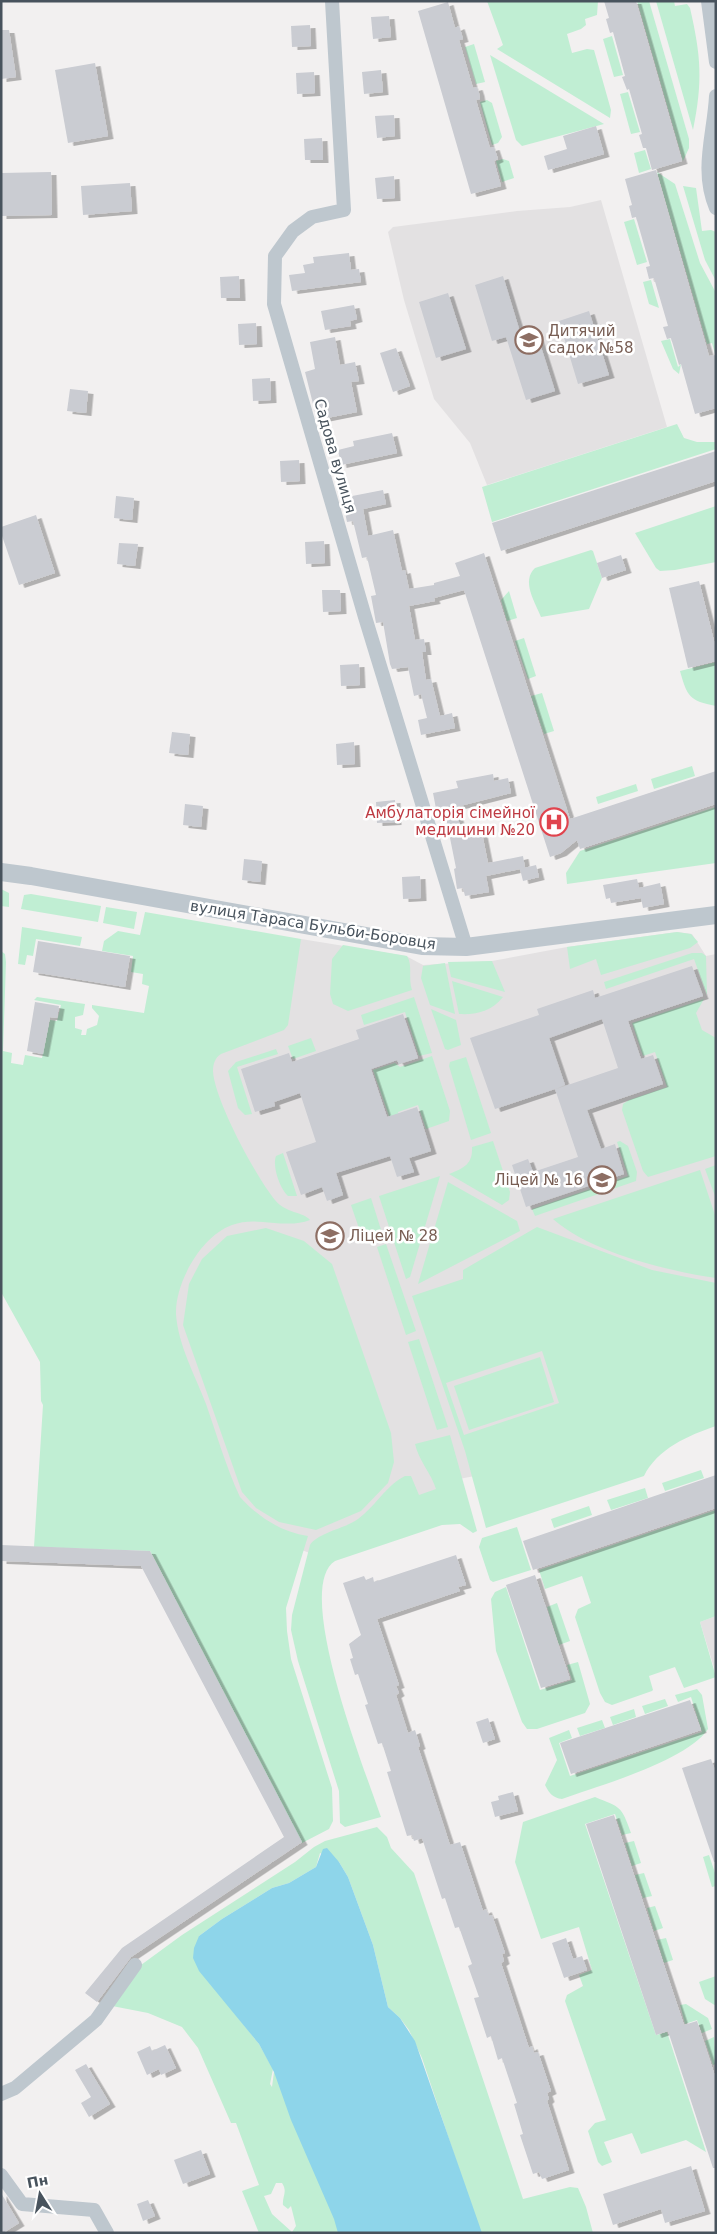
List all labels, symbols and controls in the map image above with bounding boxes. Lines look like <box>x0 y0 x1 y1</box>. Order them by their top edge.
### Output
place label: Дитячий садок №58 <box>548 322 634 357</box>
school or university icon: Дитячий садок №58 <box>514 325 544 355</box>
street label: Садова вулиця <box>310 397 360 515</box>
place label: Амбулаторія сімейної медицини №20 <box>365 804 536 839</box>
hospital icon: Амбулаторія сімейної медицини №20 <box>539 807 569 837</box>
street label: вулиця Тараса Бульби-Боровця <box>189 897 437 953</box>
school or university icon: Ліцей № 16 <box>587 1165 617 1195</box>
place label: Ліцей № 16 <box>494 1171 583 1189</box>
school or university icon: Ліцей № 28 <box>315 1221 345 1251</box>
place label: Ліцей № 28 <box>349 1227 438 1245</box>
north arrow <box>15 2169 65 2219</box>
text: Пн <box>25 2171 50 2191</box>

